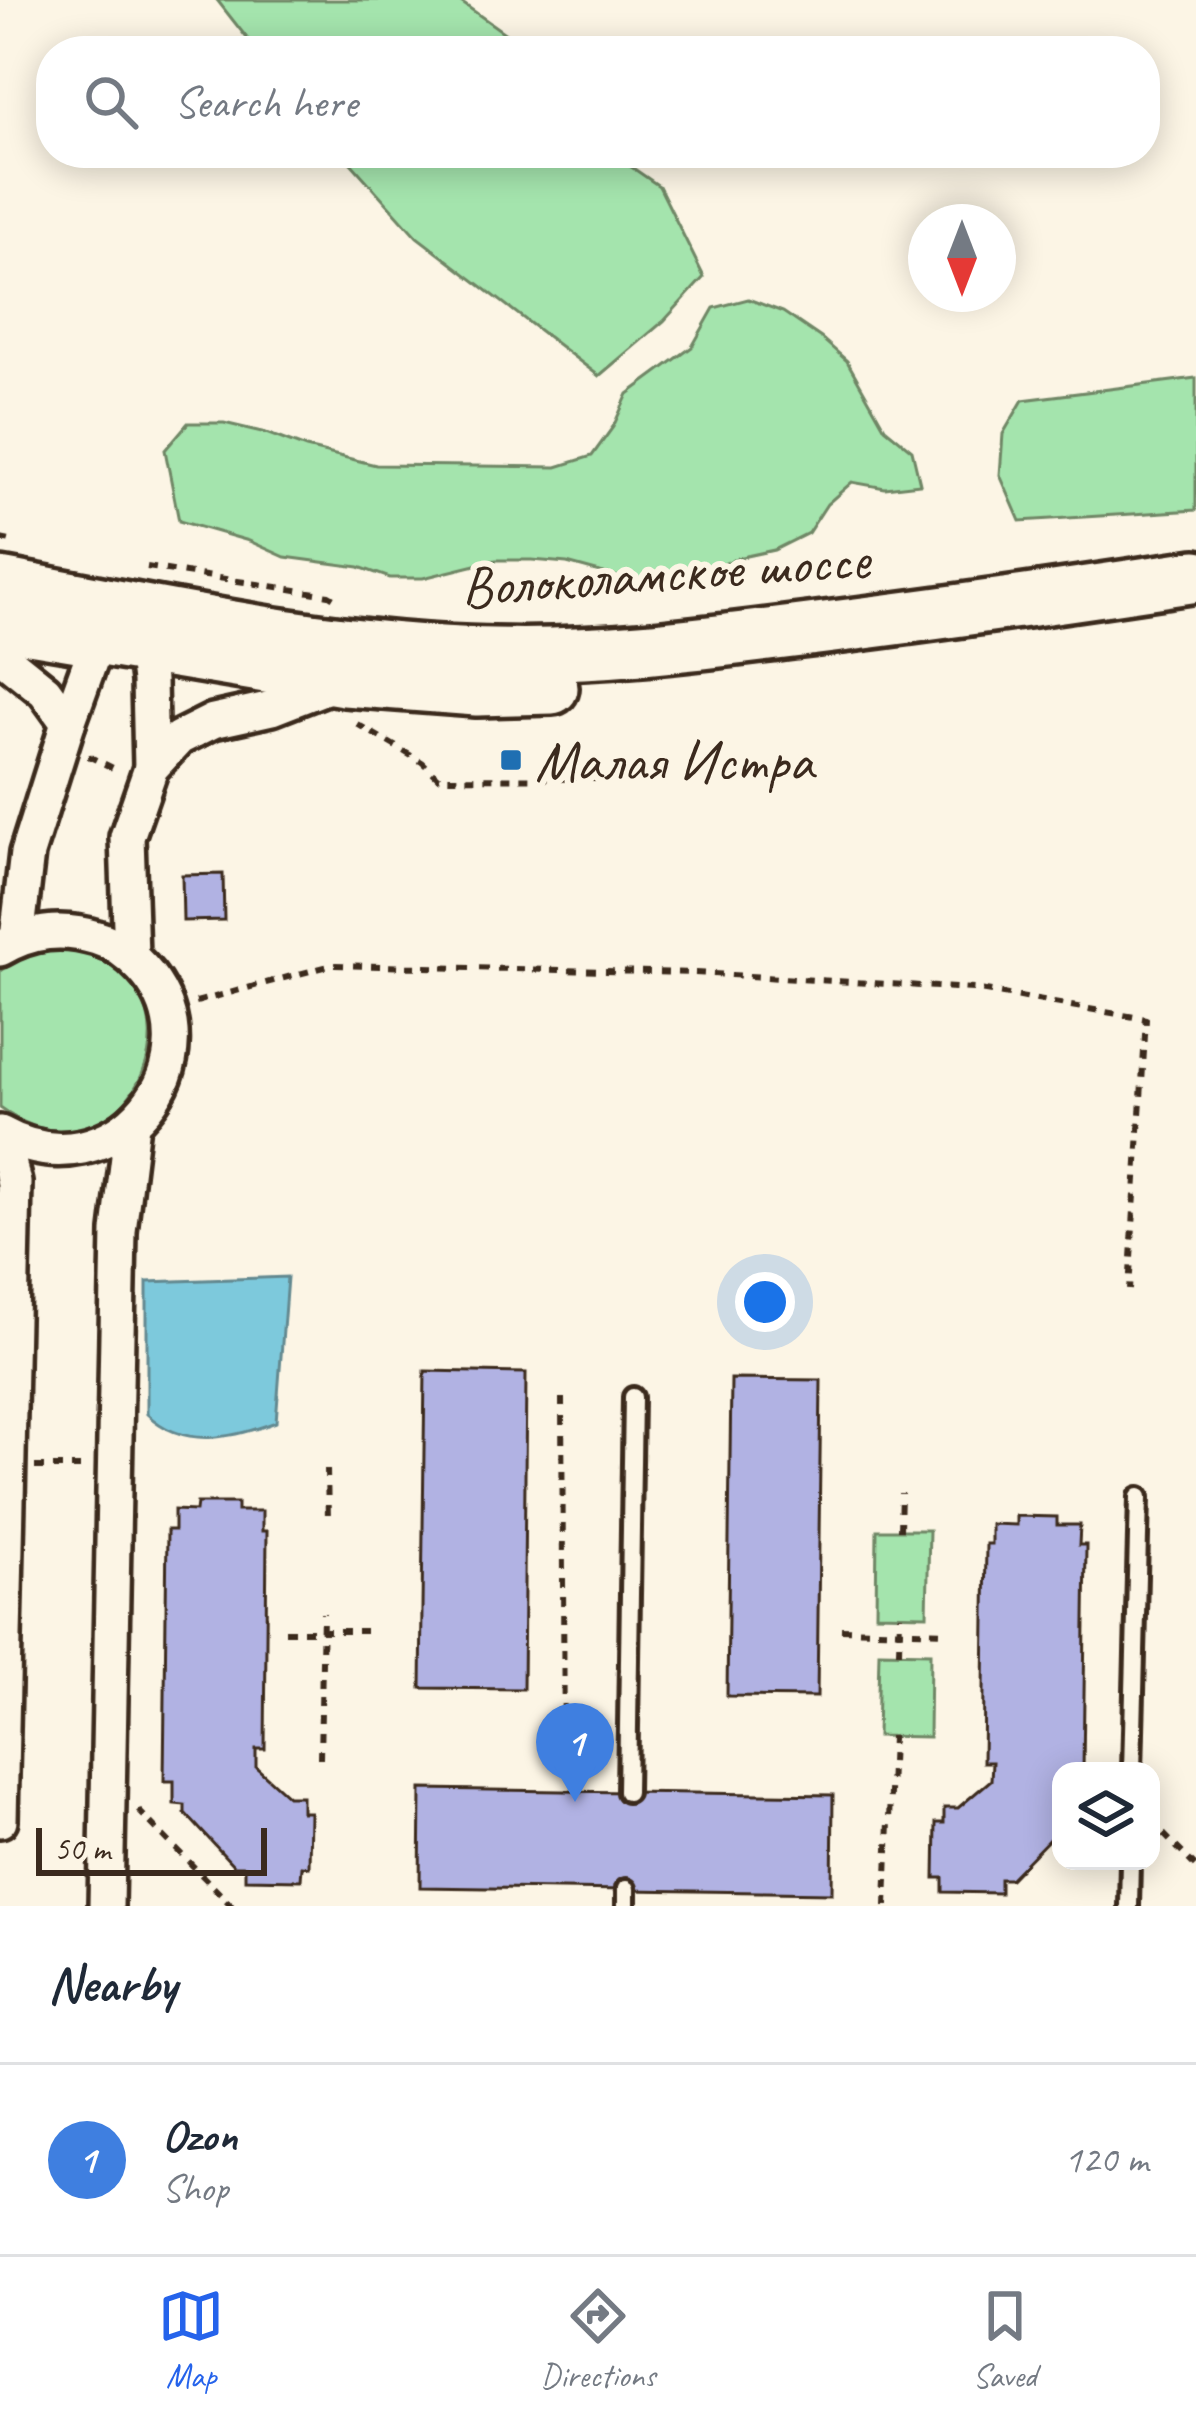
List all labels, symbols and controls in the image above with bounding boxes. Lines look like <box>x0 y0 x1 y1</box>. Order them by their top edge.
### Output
search box <box>36 36 1160 168</box>
icon: search <box>78 69 144 135</box>
text: Search here <box>174 74 357 131</box>
north arrow <box>908 204 1016 312</box>
street label: Волоколамское шоссе <box>459 523 875 623</box>
place label: Малая Истра <box>535 725 817 797</box>
marker: Малая Истра <box>498 747 524 773</box>
your location <box>735 1272 795 1332</box>
pin: 1 <box>536 1703 614 1802</box>
map controls <box>1052 1762 1160 1870</box>
button: layers <box>1052 1762 1160 1870</box>
scale bar <box>36 1822 267 1875</box>
text: 50 m <box>54 1828 110 1870</box>
text: Nearby <box>48 1952 176 2016</box>
text: Ozon <box>162 2107 237 2164</box>
text: 1 <box>78 2135 96 2184</box>
text: 120 m <box>1064 2135 1148 2184</box>
text: Shop <box>162 2164 228 2213</box>
tab: Map <box>158 2283 224 2397</box>
tab: Directions <box>541 2283 655 2397</box>
tab: Saved <box>972 2283 1038 2397</box>

